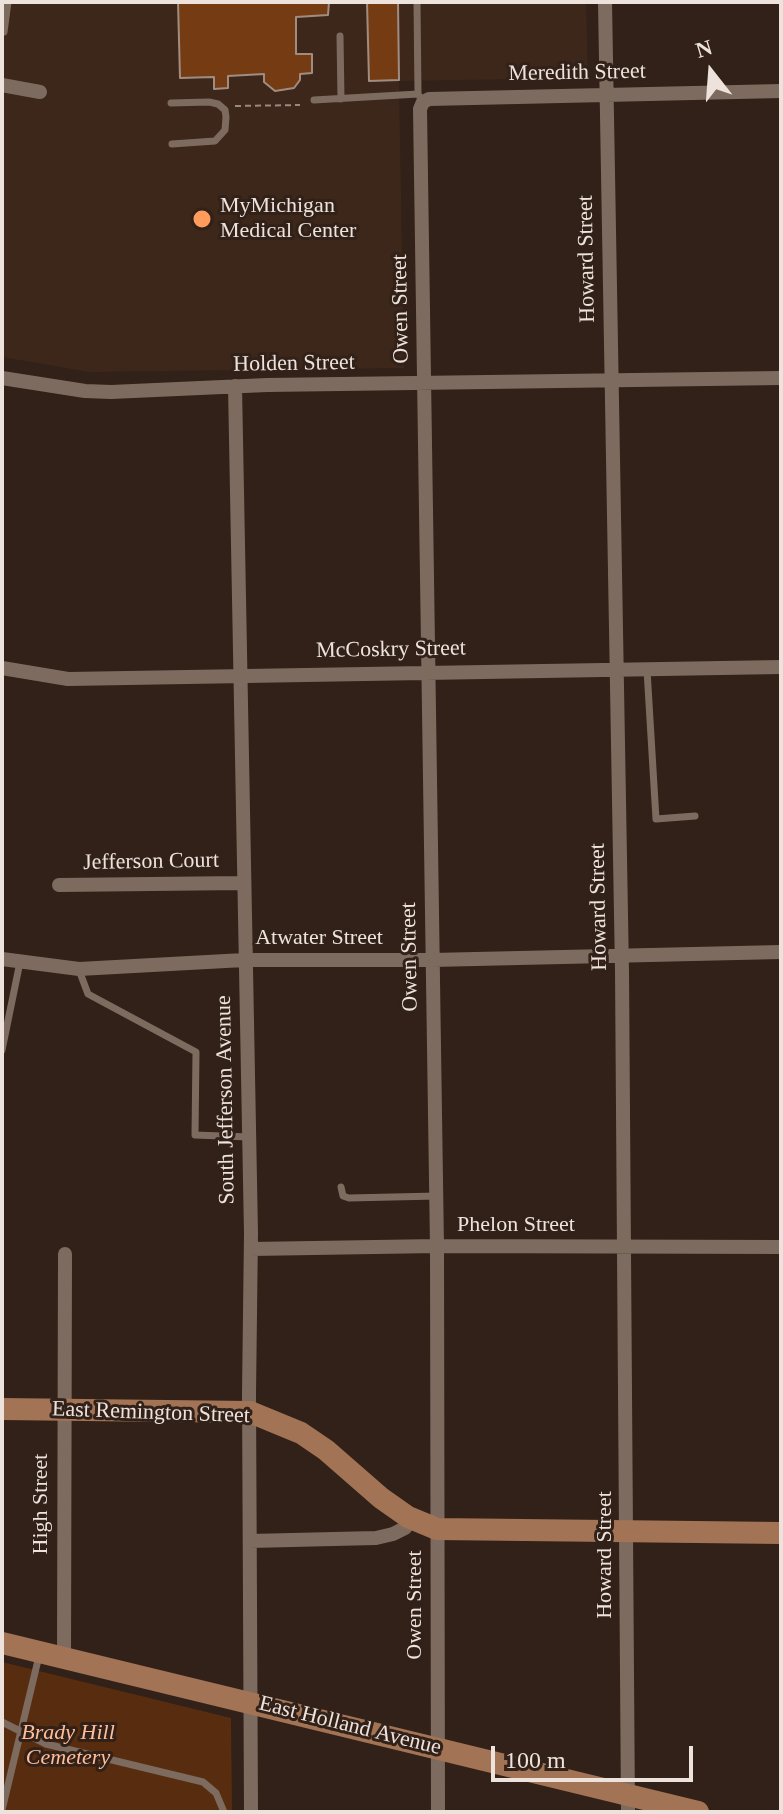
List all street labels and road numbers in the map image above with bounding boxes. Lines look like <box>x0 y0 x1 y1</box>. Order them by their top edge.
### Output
street label: Meredith Street <box>508 59 646 87</box>
street label: Howard Street <box>573 195 601 323</box>
street label: Owen Street <box>387 254 415 364</box>
street label: Holden Street <box>233 350 355 378</box>
street label: McCoskry Street <box>316 635 466 665</box>
street label: Howard Street <box>585 843 613 971</box>
street label: Jefferson Court <box>83 848 219 876</box>
street label: Owen Street <box>396 902 424 1012</box>
street label: Atwater Street <box>255 925 383 951</box>
street label: South Jefferson Avenue <box>211 995 241 1205</box>
street label: Phelon Street <box>457 1212 575 1238</box>
street label: East Remington Street <box>52 1396 250 1430</box>
street label: High Street <box>28 1454 54 1554</box>
street label: Howard Street <box>592 1491 618 1619</box>
street label: Owen Street <box>402 1550 428 1660</box>
street label: East Holland Avenue <box>256 1691 444 1761</box>

